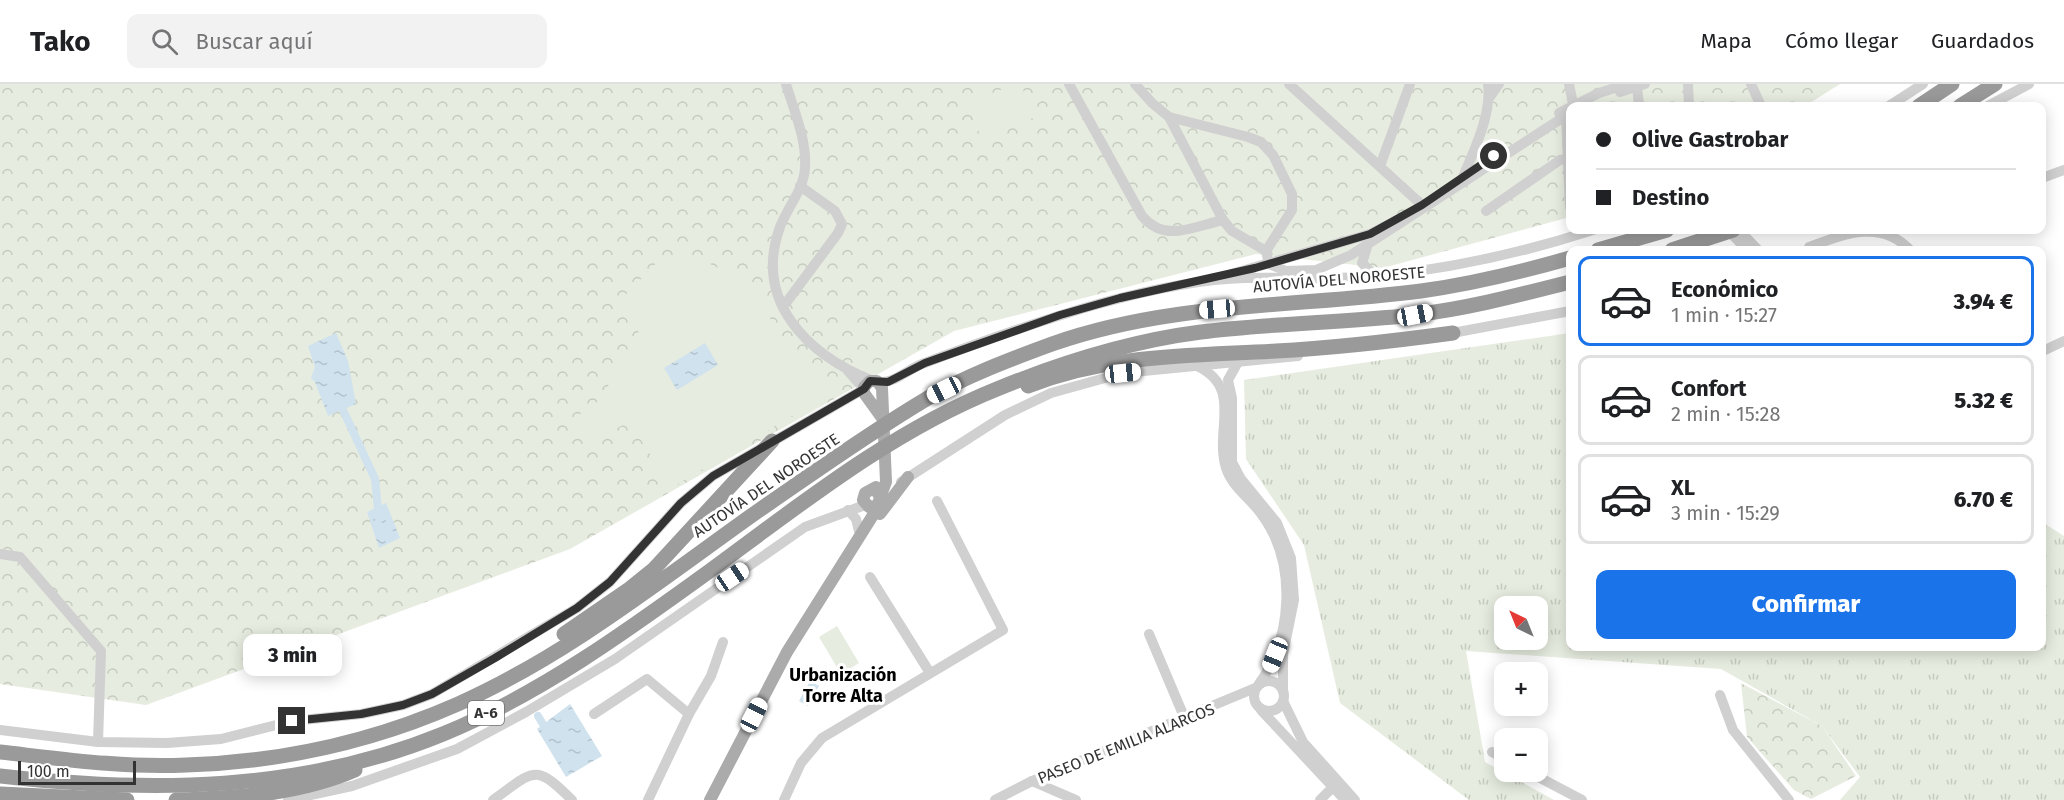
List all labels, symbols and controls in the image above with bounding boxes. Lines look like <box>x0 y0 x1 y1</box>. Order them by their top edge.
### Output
search box <box>127 14 547 68</box>
text: Tako <box>30 25 91 58</box>
icon: search <box>148 25 181 58</box>
text: Buscar aquí <box>196 28 313 55</box>
text: Mapa <box>1700 28 1752 54</box>
text: Cómo llegar <box>1785 28 1898 54</box>
text: Guardados <box>1931 28 2034 54</box>
text: Olive Gastrobar <box>1632 126 1788 153</box>
route start <box>1480 142 1507 169</box>
text: Destino <box>1632 184 1709 211</box>
street label: AUTOVÍA DEL NOROESTE <box>1252 262 1426 296</box>
icon: car <box>1599 274 1653 328</box>
text: Económico <box>1671 276 1778 303</box>
text: 3.94 € <box>1954 288 2013 315</box>
car <box>1198 298 1236 320</box>
car <box>1396 303 1434 327</box>
text: 1 min · 15:27 <box>1671 303 1777 327</box>
car <box>1104 362 1142 384</box>
icon: car <box>1599 373 1653 427</box>
car <box>924 374 964 406</box>
text: Confort <box>1671 375 1747 402</box>
text: 5.32 € <box>1954 387 2013 414</box>
text: 2 min · 15:28 <box>1671 402 1781 426</box>
street label: AUTOVÍA DEL NOROESTE <box>689 428 843 542</box>
icon: car <box>1599 472 1653 526</box>
text: XL <box>1671 474 1695 501</box>
text: 6.70 € <box>1954 486 2013 513</box>
text: 3 min · 15:29 <box>1671 501 1780 525</box>
car <box>712 559 752 595</box>
button: Confirmar <box>1596 570 2016 639</box>
north arrow <box>1494 596 1548 650</box>
map controls <box>1494 596 1548 782</box>
callout: 3 min <box>242 634 342 676</box>
car <box>1260 635 1290 675</box>
text: 3 min <box>268 643 317 667</box>
button: + <box>1494 662 1548 716</box>
district label: Urbanización Torre Alta <box>789 664 897 707</box>
car <box>738 695 770 735</box>
street label: PASEO DE EMILIA ALARCOS <box>1035 699 1218 788</box>
road number: A-6 <box>468 701 504 725</box>
route end <box>278 707 305 734</box>
button: − <box>1494 728 1548 782</box>
scale bar <box>18 758 136 786</box>
text: 100 m <box>27 762 70 781</box>

